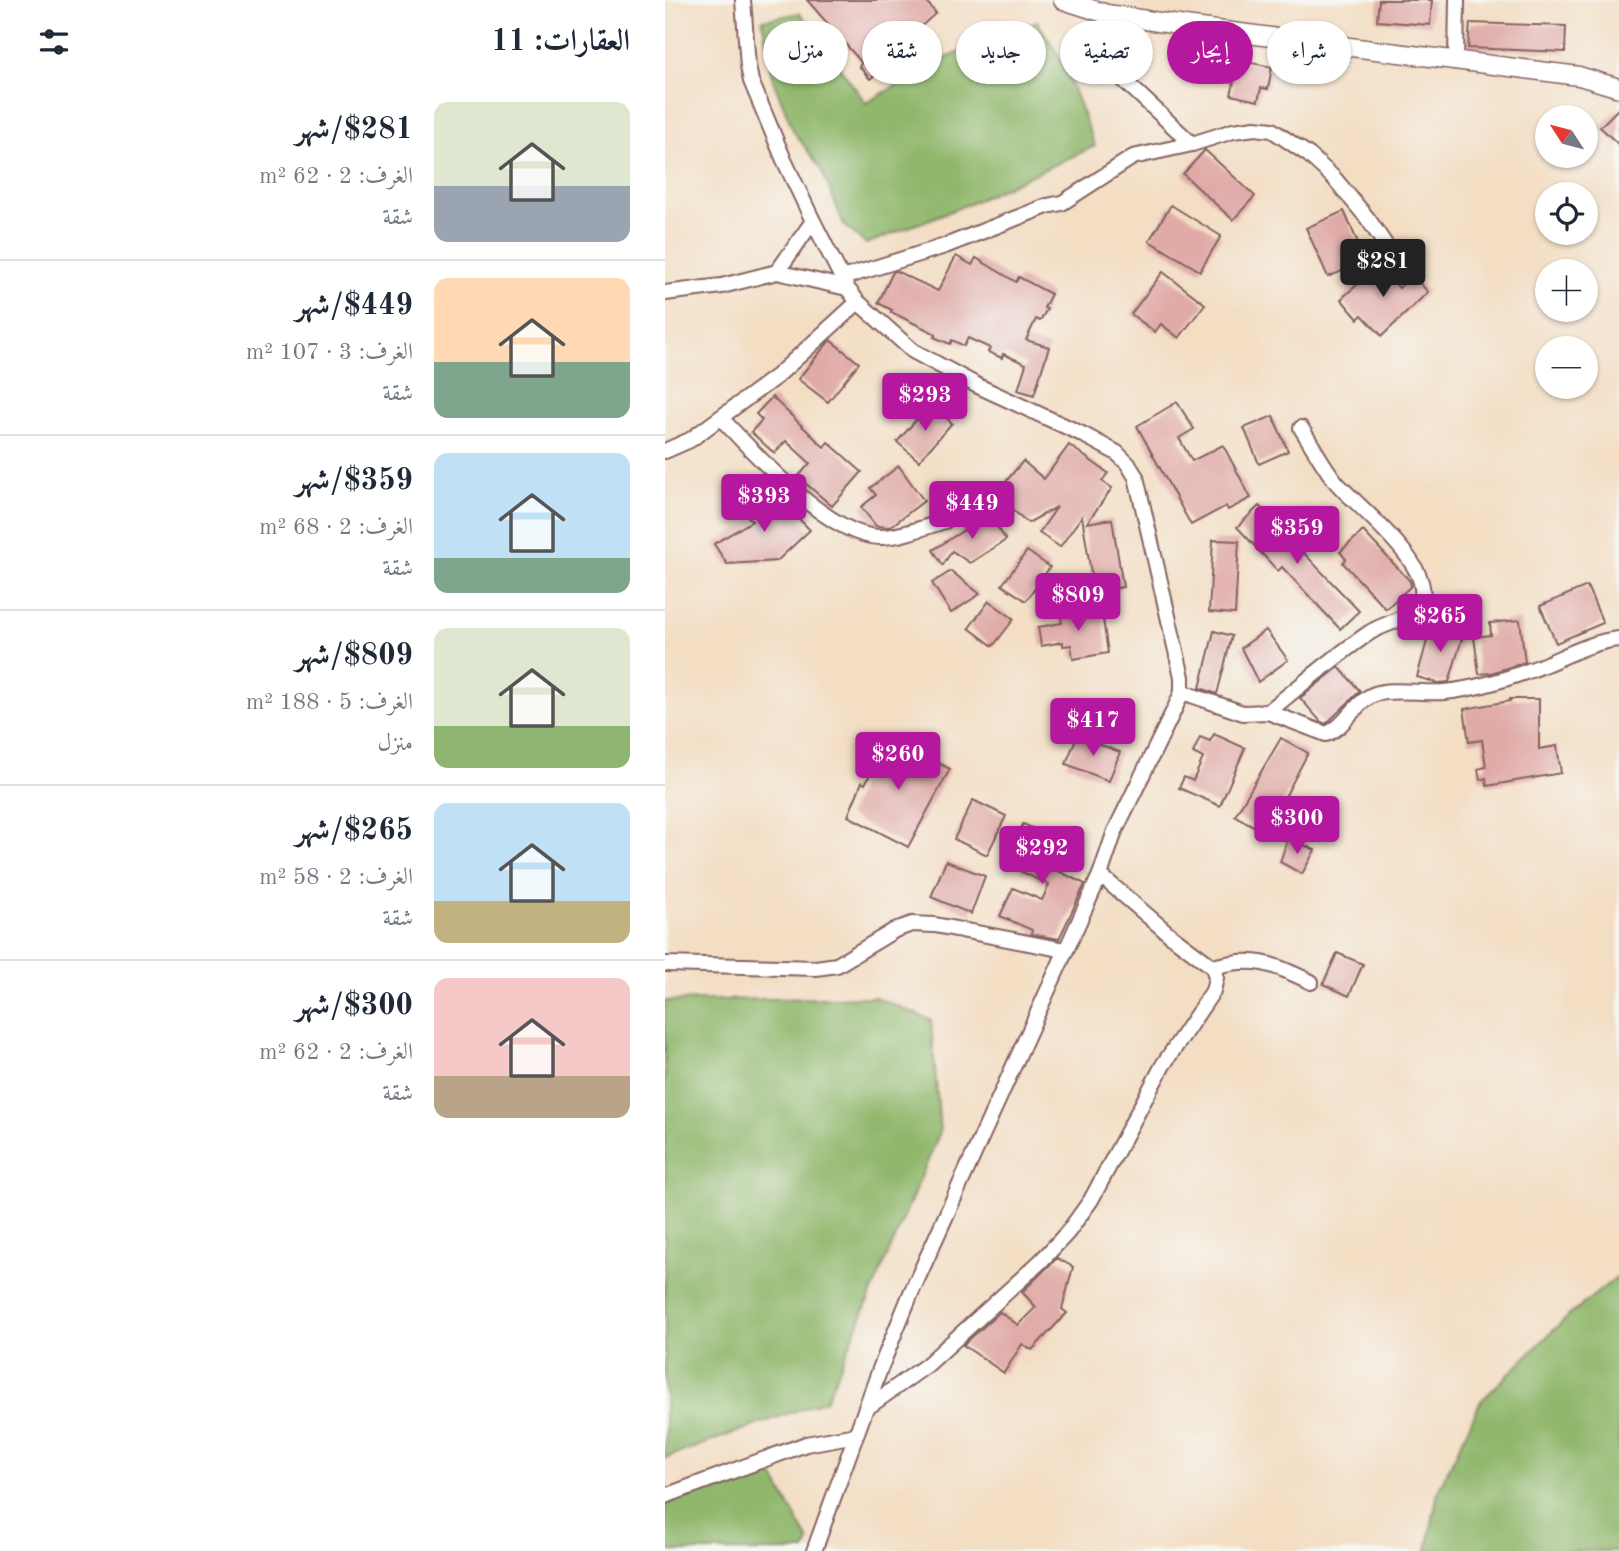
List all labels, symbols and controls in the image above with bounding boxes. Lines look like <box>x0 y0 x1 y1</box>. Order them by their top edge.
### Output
chip: منزل <box>763 21 848 84</box>
chip: شقة <box>862 21 942 84</box>
chip: جديد <box>956 21 1046 84</box>
chip: تصفية <box>1060 21 1153 84</box>
chip: إيجار <box>1167 21 1253 84</box>
chip: شراء <box>1267 21 1351 84</box>
icon: filters <box>35 23 73 61</box>
text: العقارات: 11 <box>491 27 630 57</box>
north arrow <box>1535 105 1598 168</box>
map controls <box>1535 105 1598 399</box>
text: $281/شهر <box>295 115 413 145</box>
icon: home <box>490 130 574 214</box>
text: الغرف: 2 · 62 m² <box>259 165 413 188</box>
button: locate <box>1535 182 1598 245</box>
text: شقة <box>383 206 413 229</box>
pin: $281 <box>1342 240 1424 299</box>
text: $281 <box>1356 250 1410 273</box>
button: + <box>1535 259 1598 322</box>
text: $449/شهر <box>295 291 413 321</box>
icon: home <box>490 306 574 390</box>
button: − <box>1535 336 1598 399</box>
text: الغرف: 3 · 107 m² <box>246 341 413 364</box>
pin: $293 <box>884 374 966 433</box>
text: شقة <box>383 382 413 405</box>
text: $293 <box>898 384 952 407</box>
text: $359/شهر <box>295 466 413 496</box>
pin: $393 <box>723 475 805 534</box>
icon: home <box>490 481 574 565</box>
pin: $449 <box>931 482 1013 541</box>
text: $393 <box>737 485 791 508</box>
text: $449 <box>945 492 999 515</box>
pin: $359 <box>1256 506 1338 566</box>
text: الغرف: 2 · 68 m² <box>259 516 413 539</box>
text: $359 <box>1270 517 1324 540</box>
text: شقة <box>383 557 413 580</box>
pin: $809 <box>1037 574 1119 633</box>
text: $809 <box>1051 584 1105 607</box>
pin: $265 <box>1399 594 1481 654</box>
text: $265 <box>1413 605 1467 628</box>
text: $809/شهر <box>295 641 413 671</box>
icon: home <box>490 656 574 740</box>
text: الغرف: 5 · 188 m² <box>246 691 413 714</box>
pin: $417 <box>1052 698 1134 758</box>
text: $417 <box>1066 709 1120 732</box>
text: منزل <box>378 732 413 755</box>
pin: $260 <box>857 732 939 792</box>
text: $260 <box>871 743 925 766</box>
pin: $300 <box>1256 796 1338 856</box>
text: $300 <box>1270 807 1324 830</box>
text: $265/شهر <box>295 816 413 846</box>
pin: $292 <box>1001 826 1083 886</box>
icon: home <box>490 831 574 915</box>
text: $292 <box>1015 837 1069 860</box>
text: الغرف: 2 · 58 m² <box>259 866 413 889</box>
text: شقة <box>383 907 413 930</box>
text: $300/شهر <box>295 991 413 1021</box>
icon: home <box>490 1006 574 1090</box>
text: الغرف: 2 · 62 m² <box>259 1041 413 1064</box>
text: شقة <box>383 1082 413 1105</box>

